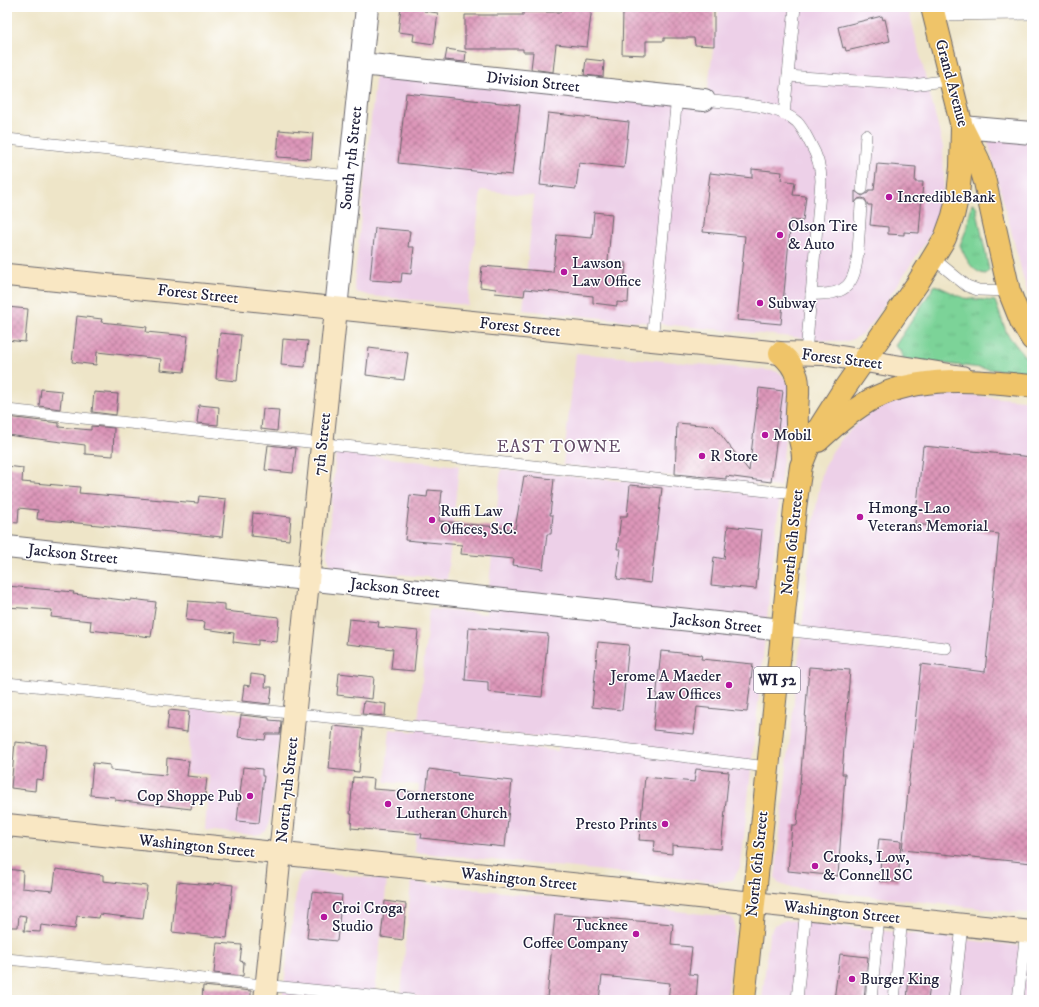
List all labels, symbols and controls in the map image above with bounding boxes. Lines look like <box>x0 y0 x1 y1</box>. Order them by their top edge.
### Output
street label: Grand Avenue <box>931 37 973 129</box>
street label: Division Street <box>485 67 581 97</box>
street label: South 7th Street <box>336 105 366 211</box>
place label: IncredibleBank <box>897 187 996 207</box>
marker: IncredibleBank <box>884 192 894 202</box>
place label: Olson Tire & Auto <box>788 216 858 254</box>
marker: Olson Tire & Auto <box>775 230 785 240</box>
place label: Lawson Law Office <box>572 253 642 291</box>
marker: Lawson Law Office <box>559 267 569 277</box>
street label: Forest Street <box>157 280 239 308</box>
place label: Subway <box>768 293 817 313</box>
marker: Subway <box>755 298 765 308</box>
street label: Forest Street <box>479 313 561 341</box>
street label: Forest Street <box>800 344 884 374</box>
street label: 7th Street <box>309 412 335 476</box>
place label: Mobil <box>773 425 812 445</box>
marker: Mobil <box>760 430 770 440</box>
district label: EAST TOWNE <box>497 436 621 458</box>
place label: R Store <box>710 446 758 466</box>
marker: R Store <box>697 451 707 461</box>
street label: North 6th Street <box>776 488 808 596</box>
place label: Hmong-Lao Veterans Memorial <box>867 498 988 536</box>
place label: Ruffi Law Offices, S.C. <box>440 501 517 539</box>
marker: Hmong-Lao Veterans Memorial <box>855 512 865 522</box>
marker: Ruffi Law Offices, S.C. <box>427 515 437 525</box>
street label: Jackson Street <box>25 539 119 569</box>
street label: Jackson Street <box>347 573 441 603</box>
street label: Jackson Street <box>669 608 763 638</box>
place label: Jerome A Maeder Law Offices <box>608 666 721 704</box>
road number: WI 52 <box>754 667 800 693</box>
marker: Jerome A Maeder Law Offices <box>724 680 734 690</box>
street label: North 7th Street <box>271 736 303 844</box>
place label: Cornerstone Lutheran Church <box>396 785 508 823</box>
place label: Cop Shoppe Pub <box>137 786 242 806</box>
marker: Cop Shoppe Pub <box>245 791 255 801</box>
marker: Cornerstone Lutheran Church <box>383 799 393 809</box>
street label: North 6th Street <box>741 810 773 918</box>
place label: Presto Prints <box>575 814 657 834</box>
marker: Presto Prints <box>660 819 670 829</box>
street label: Washington Street <box>137 830 256 862</box>
place label: Crooks, Low, & Connell SC <box>823 847 913 885</box>
marker: Crooks, Low, & Connell SC <box>810 861 820 871</box>
street label: Washington Street <box>459 863 578 895</box>
street label: Washington Street <box>782 896 901 928</box>
place label: Croi Croga Studio <box>332 898 403 936</box>
marker: Croi Croga Studio <box>319 912 329 922</box>
place label: Tucknee Coffee Company <box>523 915 628 953</box>
marker: Tucknee Coffee Company <box>631 929 641 939</box>
place label: Burger King <box>860 969 939 989</box>
marker: Burger King <box>847 974 857 984</box>

